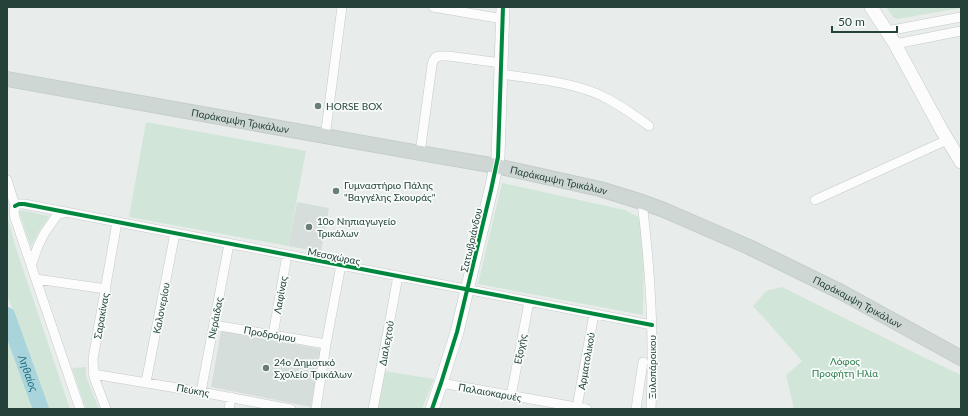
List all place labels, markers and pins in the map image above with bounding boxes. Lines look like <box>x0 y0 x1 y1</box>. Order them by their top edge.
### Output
place label: HORSE BOX <box>326 100 383 112</box>
marker: HORSE BOX <box>313 101 323 111</box>
place label: Γυμναστήριο Πάλης "Βαγγέλης Σκουράς" <box>344 179 436 203</box>
marker: Γυμναστήριο Πάλης "Βαγγέλης Σκουράς" <box>331 186 341 196</box>
place label: 10ο Νηπιαγωγείο Τρικάλων <box>317 215 396 239</box>
marker: 10ο Νηπιαγωγείο Τρικάλων <box>304 222 314 232</box>
place label: 24ο Δημοτικό Σχολείο Τρικάλων <box>274 356 352 380</box>
marker: 24ο Δημοτικό Σχολείο Τρικάλων <box>261 363 271 373</box>

